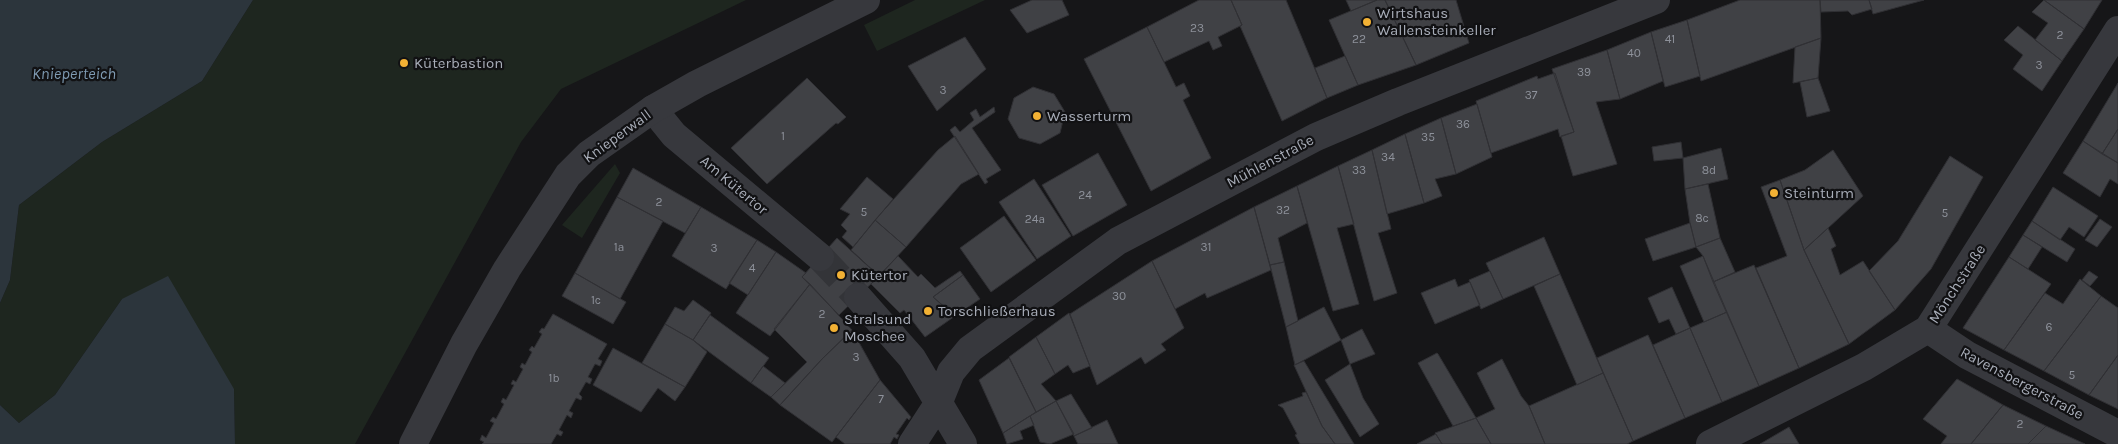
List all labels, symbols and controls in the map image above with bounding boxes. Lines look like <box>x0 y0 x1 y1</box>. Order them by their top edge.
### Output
place label: Wirtshaus Wallensteinkeller <box>1377 4 1496 39</box>
marker: Wirtshaus Wallensteinkeller <box>1361 16 1373 28</box>
house number: 23 <box>1190 21 1204 35</box>
house number: 2 <box>2057 28 2064 42</box>
house number: 22 <box>1352 32 1366 46</box>
house number: 41 <box>1665 32 1675 46</box>
house number: 40 <box>1627 46 1641 60</box>
place label: Küterbastion <box>414 54 503 72</box>
marker: Küterbastion <box>398 57 410 69</box>
house number: 3 <box>2035 58 2043 72</box>
water label: Knieperteich <box>32 64 116 83</box>
house number: 39 <box>1577 65 1591 79</box>
house number: 3 <box>939 83 947 97</box>
house number: 37 <box>1525 88 1538 102</box>
street label: Knieperwall <box>579 105 655 167</box>
place label: Wasserturm <box>1047 107 1131 125</box>
marker: Wasserturm <box>1031 110 1043 122</box>
house number: 36 <box>1456 117 1470 131</box>
house number: 1 <box>781 129 785 143</box>
house number: 35 <box>1421 130 1435 144</box>
street label: Mühlenstraße <box>1223 131 1317 191</box>
house number: 34 <box>1381 150 1395 164</box>
street label: Am Kütertor <box>697 152 772 219</box>
house number: 33 <box>1352 163 1366 177</box>
house number: 8d <box>1702 163 1716 177</box>
place label: Steinturm <box>1784 184 1854 202</box>
marker: Steinturm <box>1768 187 1780 199</box>
house number: 24 <box>1078 188 1092 202</box>
house number: 2 <box>656 195 663 209</box>
house number: 32 <box>1276 203 1290 217</box>
house number: 5 <box>861 205 868 219</box>
house number: 5 <box>1942 206 1949 220</box>
house number: 8c <box>1695 211 1709 225</box>
house number: 24a <box>1025 212 1045 226</box>
house number: 1a <box>614 240 624 254</box>
house number: 31 <box>1200 240 1212 254</box>
house number: 3 <box>710 241 718 255</box>
street label: Mönchstraße <box>1925 241 1989 327</box>
house number: 4 <box>749 261 756 275</box>
place label: Kütertor <box>851 266 908 284</box>
marker: Kütertor <box>835 269 847 281</box>
house number: 30 <box>1112 289 1126 303</box>
house number: 1c <box>591 293 601 307</box>
place label: Torschließerhaus <box>938 302 1056 320</box>
marker: Torschließerhaus <box>922 305 934 317</box>
house number: 2 <box>819 307 826 321</box>
place label: Stralsund Moschee <box>844 310 912 345</box>
house number: 6 <box>2046 320 2053 334</box>
marker: Stralsund Moschee <box>828 322 840 334</box>
street label: Ravensbergerstraße <box>1957 343 2087 423</box>
house number: 3 <box>852 350 860 364</box>
house number: 5 <box>2069 368 2076 382</box>
house number: 1b <box>548 371 560 385</box>
house number: 7 <box>878 392 884 406</box>
house number: 2 <box>2017 417 2024 431</box>

